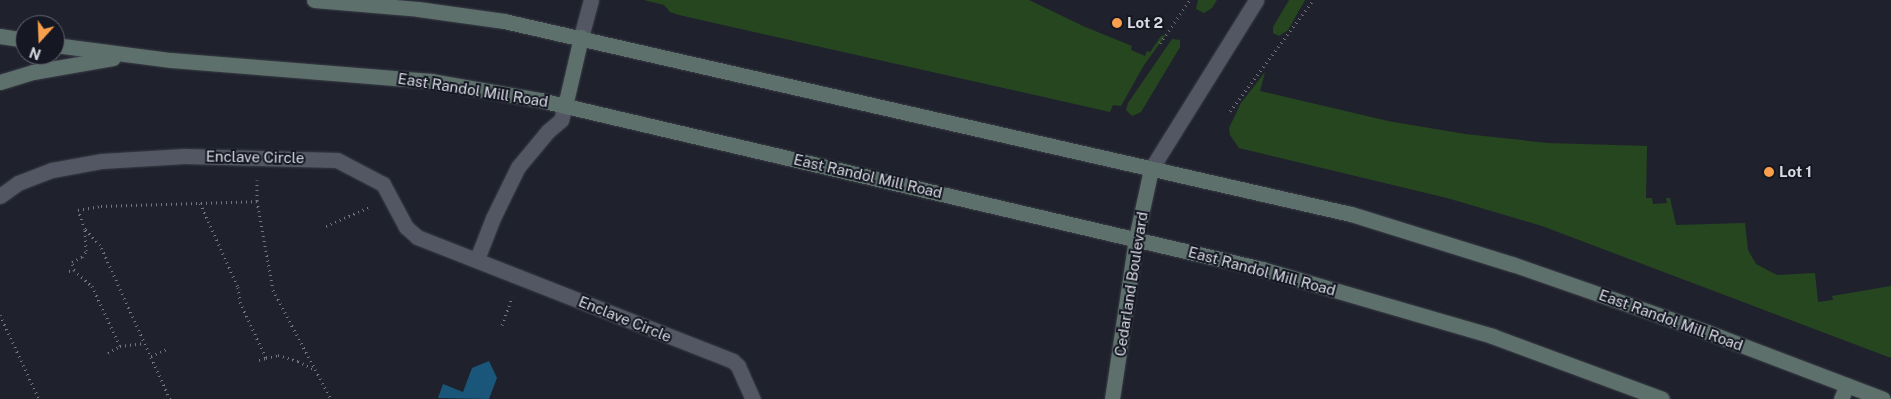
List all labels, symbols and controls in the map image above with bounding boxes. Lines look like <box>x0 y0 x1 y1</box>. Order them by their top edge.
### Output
place label: Lot 2 <box>1127 14 1163 32</box>
north arrow <box>15 15 65 65</box>
marker: Lot 2 <box>1111 17 1123 29</box>
text: N <box>27 44 43 63</box>
street label: East Randol Mill Road <box>397 69 549 111</box>
street label: Enclave Circle <box>206 147 304 167</box>
street label: East Randol Mill Road <box>792 150 944 202</box>
place label: Lot 1 <box>1779 163 1812 181</box>
marker: Lot 1 <box>1763 166 1775 178</box>
street label: Cedarland Boulevard <box>1111 210 1151 358</box>
street label: East Randol Mill Road <box>1186 243 1338 299</box>
street label: East Randol Mill Road <box>1596 286 1746 354</box>
street label: Enclave Circle <box>576 292 674 346</box>

